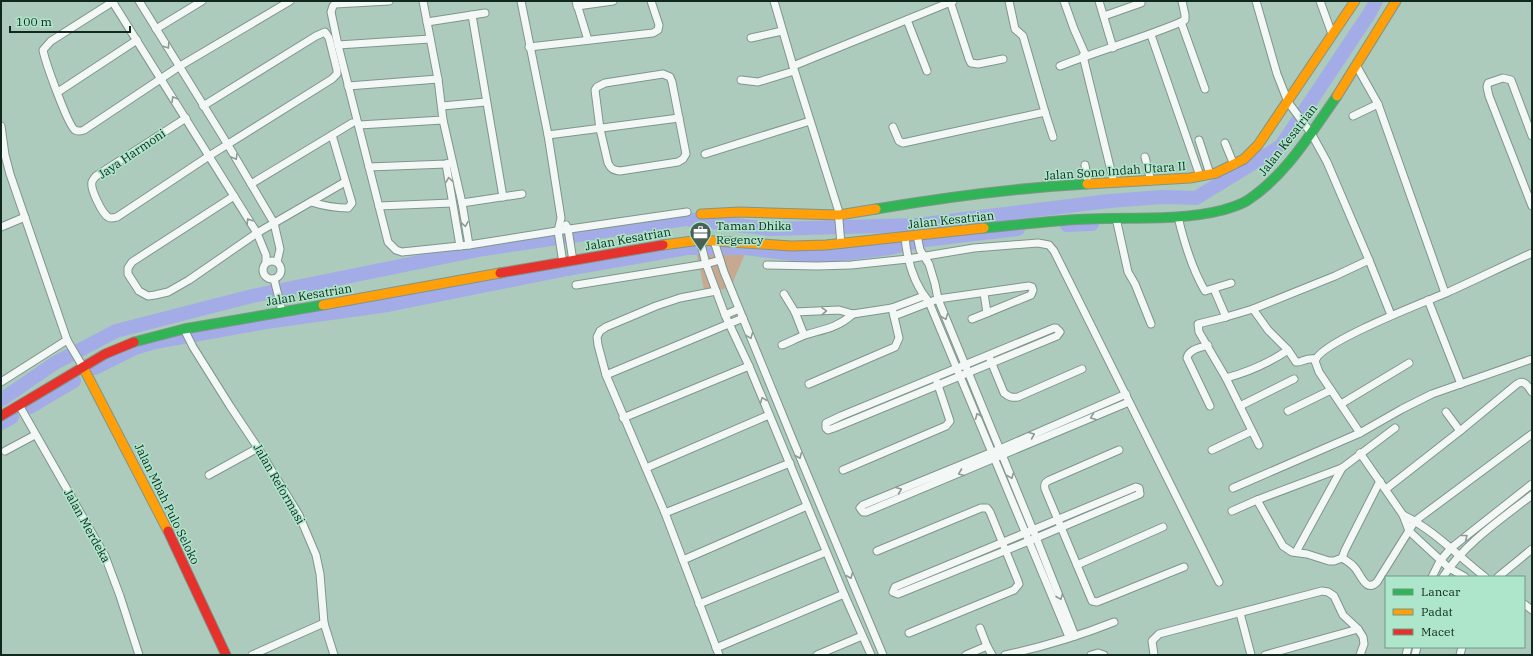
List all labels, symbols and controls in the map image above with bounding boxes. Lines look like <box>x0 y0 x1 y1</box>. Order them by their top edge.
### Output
scale bar <box>10 8 130 34</box>
text: 100 m <box>16 14 52 29</box>
one-way arrow <box>162 42 170 49</box>
one-way arrow <box>171 96 178 103</box>
street label: Jalan Kesatrian <box>1255 101 1321 179</box>
street label: Jaya Harmoni <box>95 125 169 182</box>
one-way arrow <box>230 153 238 160</box>
street label: Jalan Sono Indah Utara II <box>1044 158 1186 183</box>
one-way arrow <box>445 177 453 183</box>
street label: Jalan Kesatrian <box>907 207 995 232</box>
one-way arrow <box>246 218 254 225</box>
place label: Taman Dhika Regency <box>716 218 792 247</box>
office icon: Taman Dhika Regency <box>688 220 714 253</box>
one-way arrow <box>460 221 469 227</box>
street label: Jalan Kesatrian <box>584 224 672 253</box>
street label: Jalan Kesatrian <box>265 280 353 309</box>
one-way arrow <box>821 307 827 315</box>
one-way arrow <box>941 314 949 321</box>
one-way arrow <box>745 331 753 339</box>
one-way arrow <box>759 397 767 404</box>
one-way arrow <box>974 412 982 419</box>
one-way arrow <box>1090 413 1097 421</box>
one-way arrow <box>1028 432 1036 440</box>
street label: Jalan Mbah Pulo Seloko <box>132 441 203 567</box>
street label: Jalan Reformasi <box>250 441 309 527</box>
one-way arrow <box>794 451 802 459</box>
one-way arrow <box>957 468 964 476</box>
one-way arrow <box>1007 473 1015 480</box>
street label: Jalan Merdeka <box>61 486 114 566</box>
one-way arrow <box>894 487 902 495</box>
one-way arrow <box>1461 534 1468 541</box>
one-way arrow <box>845 572 853 579</box>
legend <box>1385 576 1525 648</box>
text: Lancar <box>1421 584 1461 599</box>
one-way arrow <box>1055 593 1063 600</box>
text: Padat <box>1421 604 1453 619</box>
text: Macet <box>1421 624 1455 639</box>

